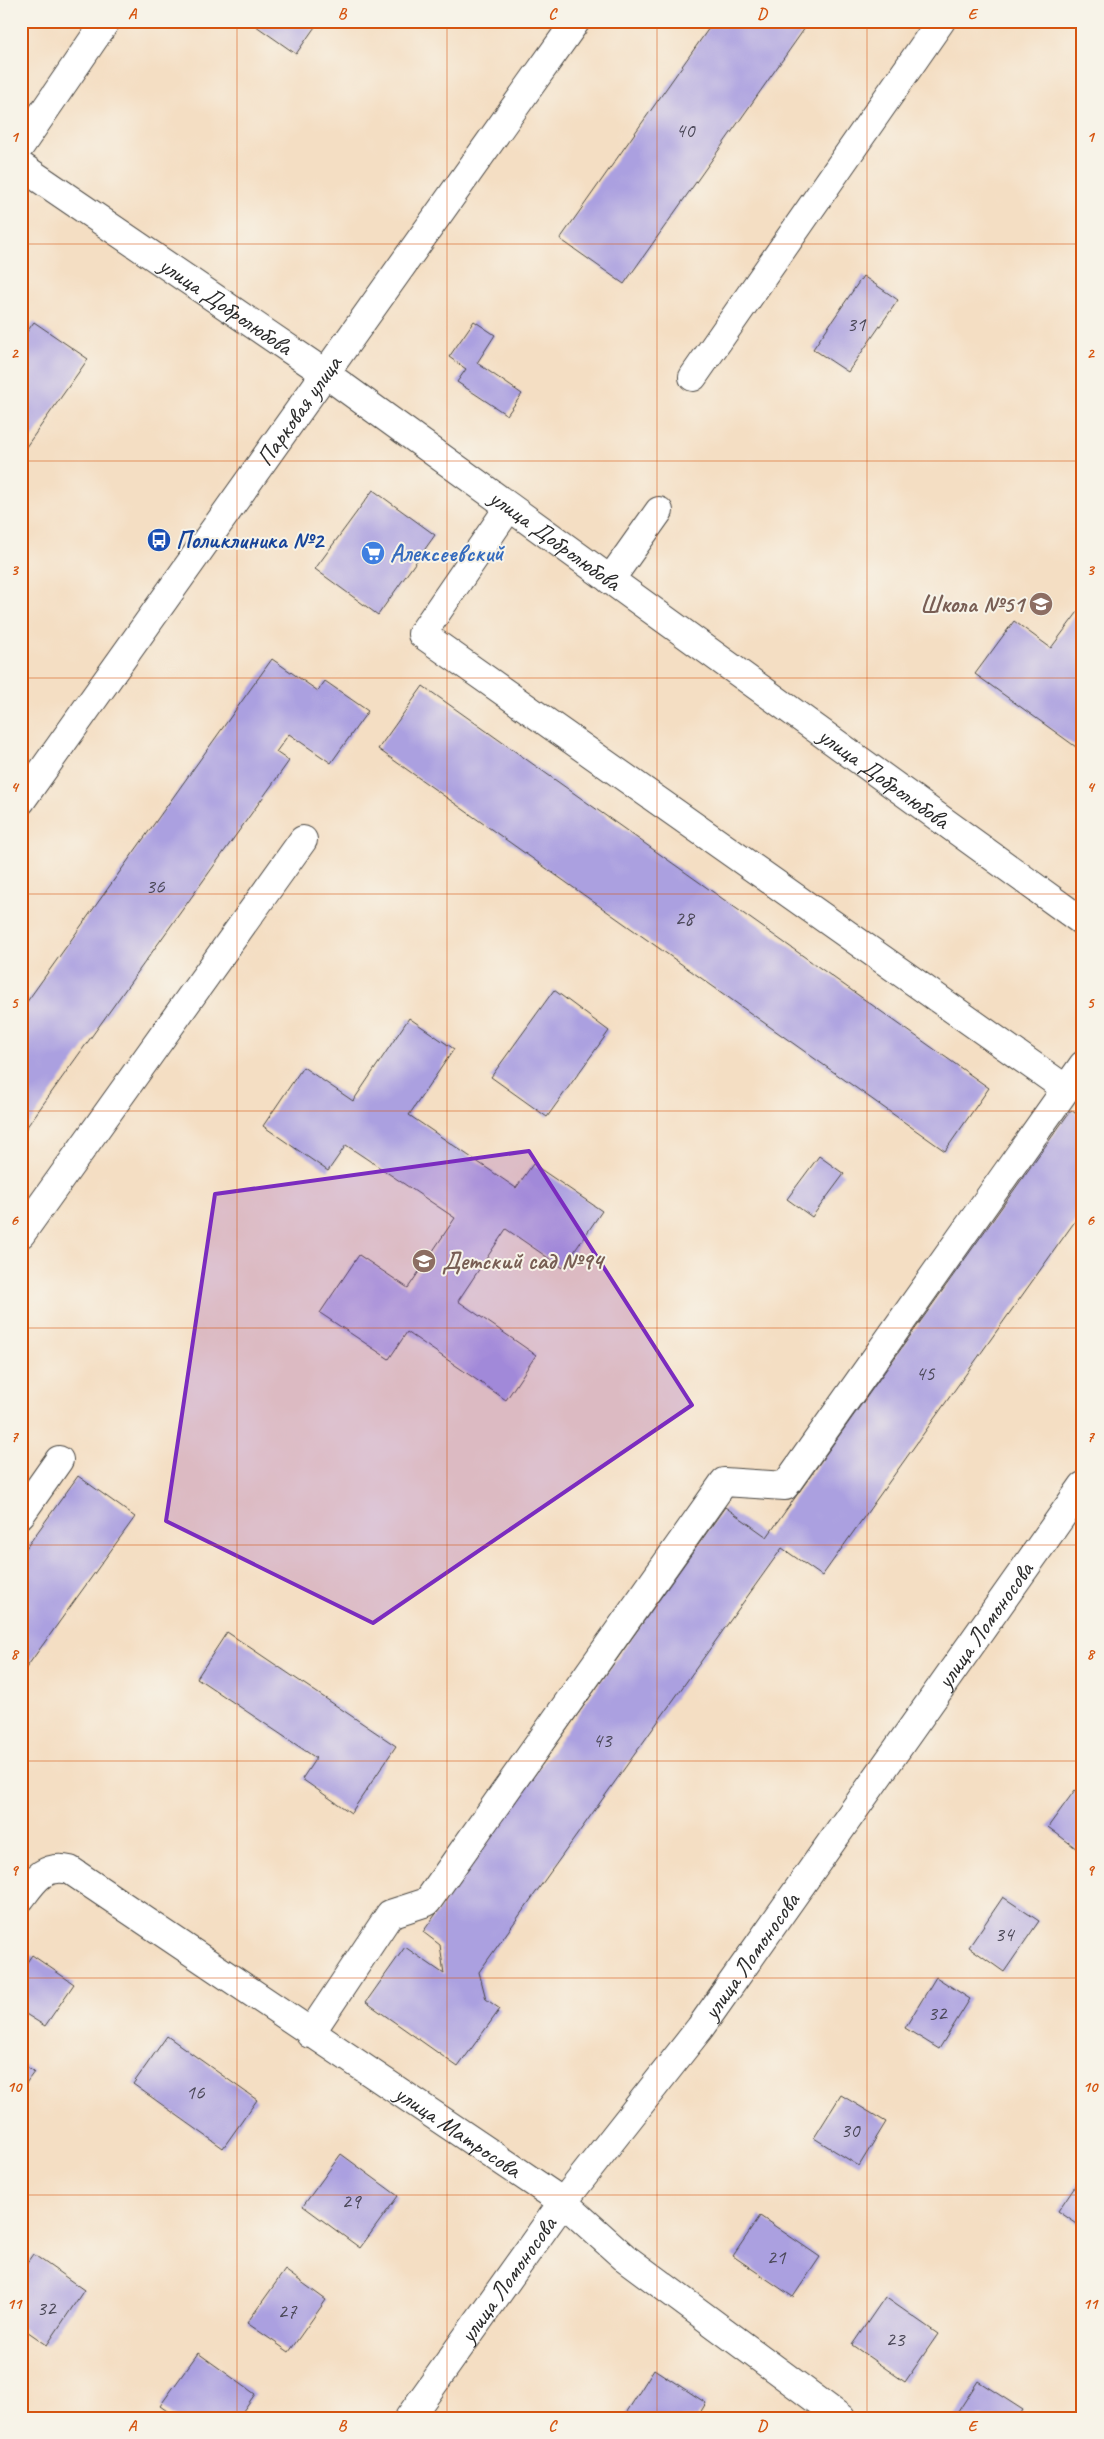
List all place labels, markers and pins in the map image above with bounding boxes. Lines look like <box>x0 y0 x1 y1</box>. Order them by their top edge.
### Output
place label: Поликлиника №2 <box>176 525 325 555</box>
bus stop icon: Поликлиника №2 <box>146 527 172 553</box>
place label: Алексеевский <box>390 538 505 568</box>
supermarket icon: Алексеевский <box>360 540 386 566</box>
place label: Школа №51 <box>920 589 1027 619</box>
school or university icon: Школа №51 <box>1028 591 1054 617</box>
place label: Детский сад №94 <box>442 1246 606 1276</box>
school or university icon: Детский сад №94 <box>411 1248 437 1274</box>

